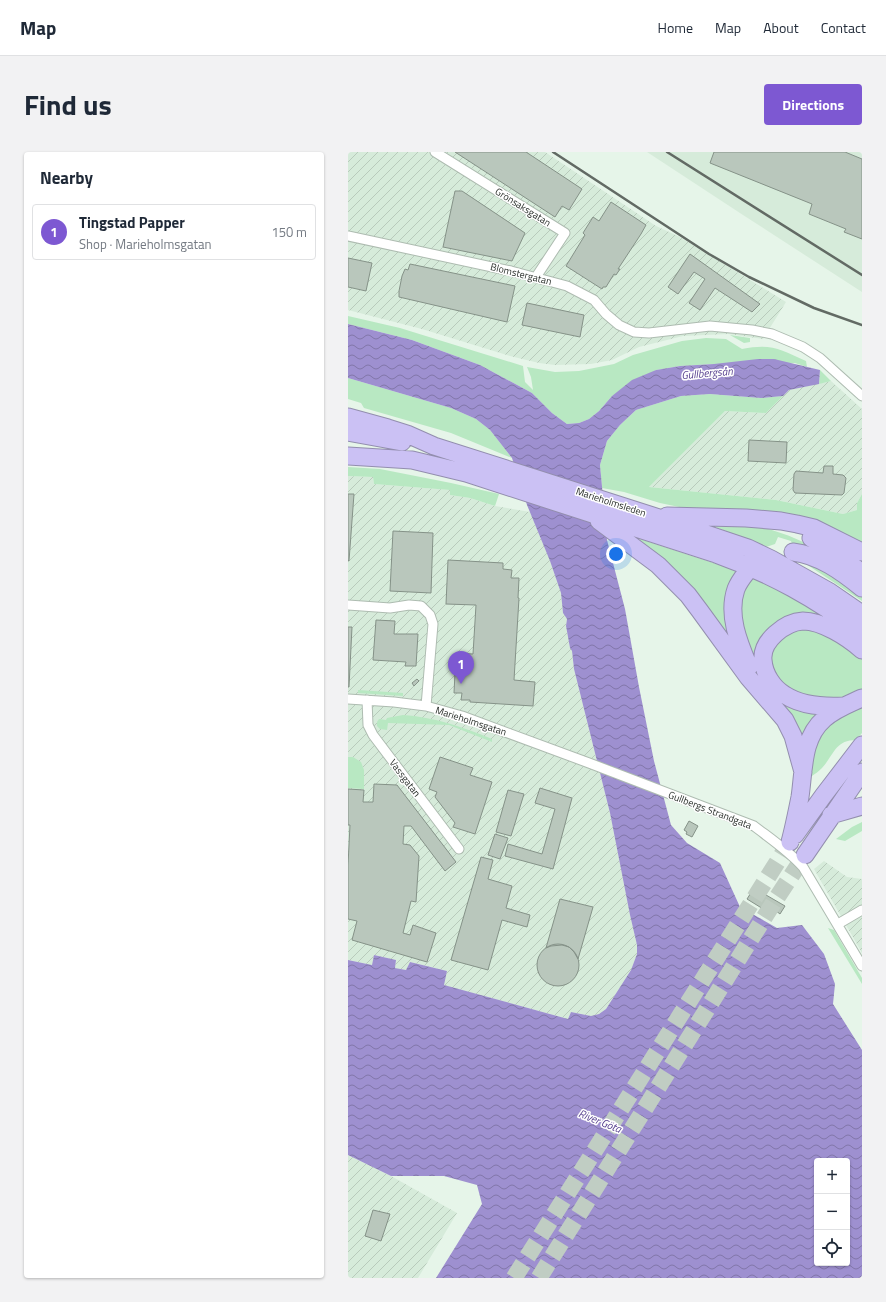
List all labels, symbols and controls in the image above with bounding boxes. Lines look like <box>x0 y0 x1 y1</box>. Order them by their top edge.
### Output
text: Map <box>20 13 56 42</box>
text: Home <box>658 17 693 38</box>
text: Map <box>715 17 741 38</box>
text: About <box>763 17 799 38</box>
text: Contact <box>821 17 866 38</box>
text: Find us <box>24 83 112 126</box>
button: Directions <box>764 84 862 125</box>
text: Nearby <box>40 165 93 191</box>
street label: Grönsaksgatan <box>492 184 554 230</box>
text: Tingstad Papper <box>79 211 185 234</box>
text: 1 <box>50 222 58 242</box>
text: 150 m <box>271 222 307 242</box>
text: Shop · Marieholmsgatan <box>79 234 212 254</box>
street label: Blomstergatan <box>489 259 553 289</box>
water label: Gullbergsån <box>681 363 734 383</box>
street label: Marieholmsleden <box>574 484 648 520</box>
your location <box>606 544 626 564</box>
pin: 1 <box>448 651 474 684</box>
street label: Marieholmsgatan <box>433 702 509 740</box>
street label: Vassgatan <box>386 756 424 800</box>
street label: Gullbergs Strandgata <box>666 787 754 833</box>
water label: River Göta <box>576 1105 624 1137</box>
map controls <box>814 1158 850 1266</box>
button: + <box>814 1158 850 1194</box>
button: − <box>814 1194 850 1230</box>
button: locate <box>814 1230 850 1266</box>

